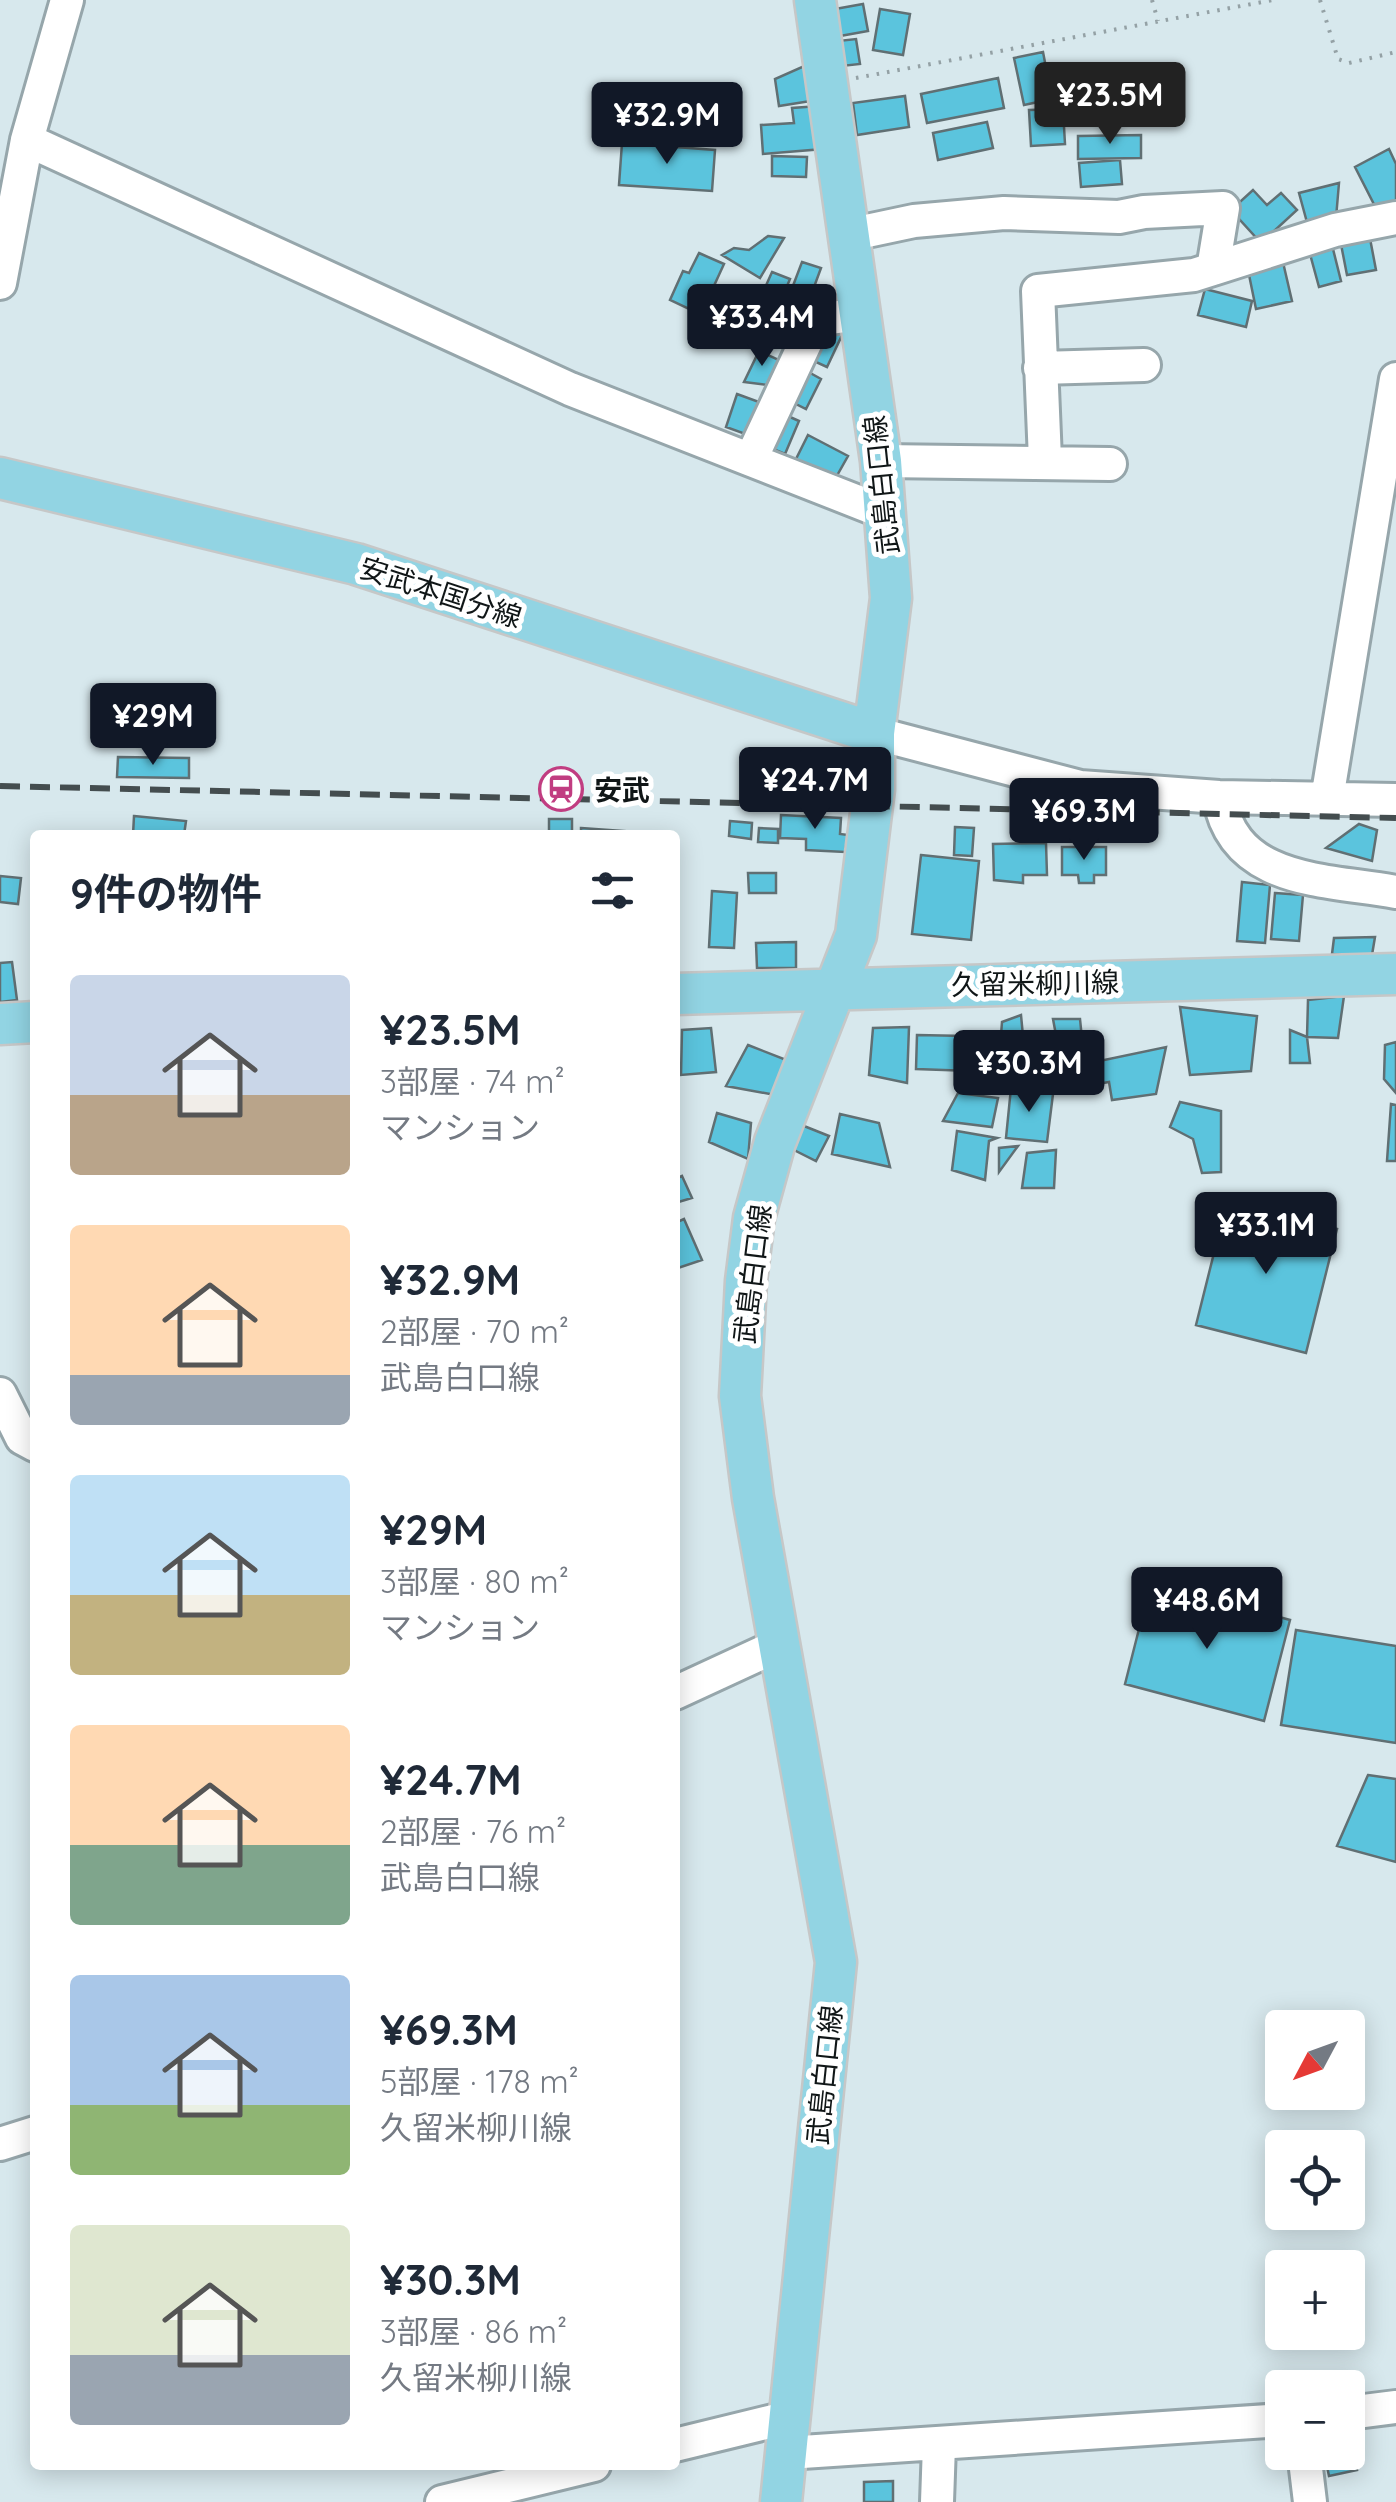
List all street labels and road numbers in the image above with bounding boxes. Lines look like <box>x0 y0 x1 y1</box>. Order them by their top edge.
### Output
street label: 武島白口線 <box>856 414 906 556</box>
street label: 安武本国分線 <box>356 549 526 635</box>
street label: 久留米柳川線 <box>951 964 1119 1002</box>
street label: 武島白口線 <box>726 1202 778 1346</box>
street label: 武島白口線 <box>799 2004 849 2146</box>

